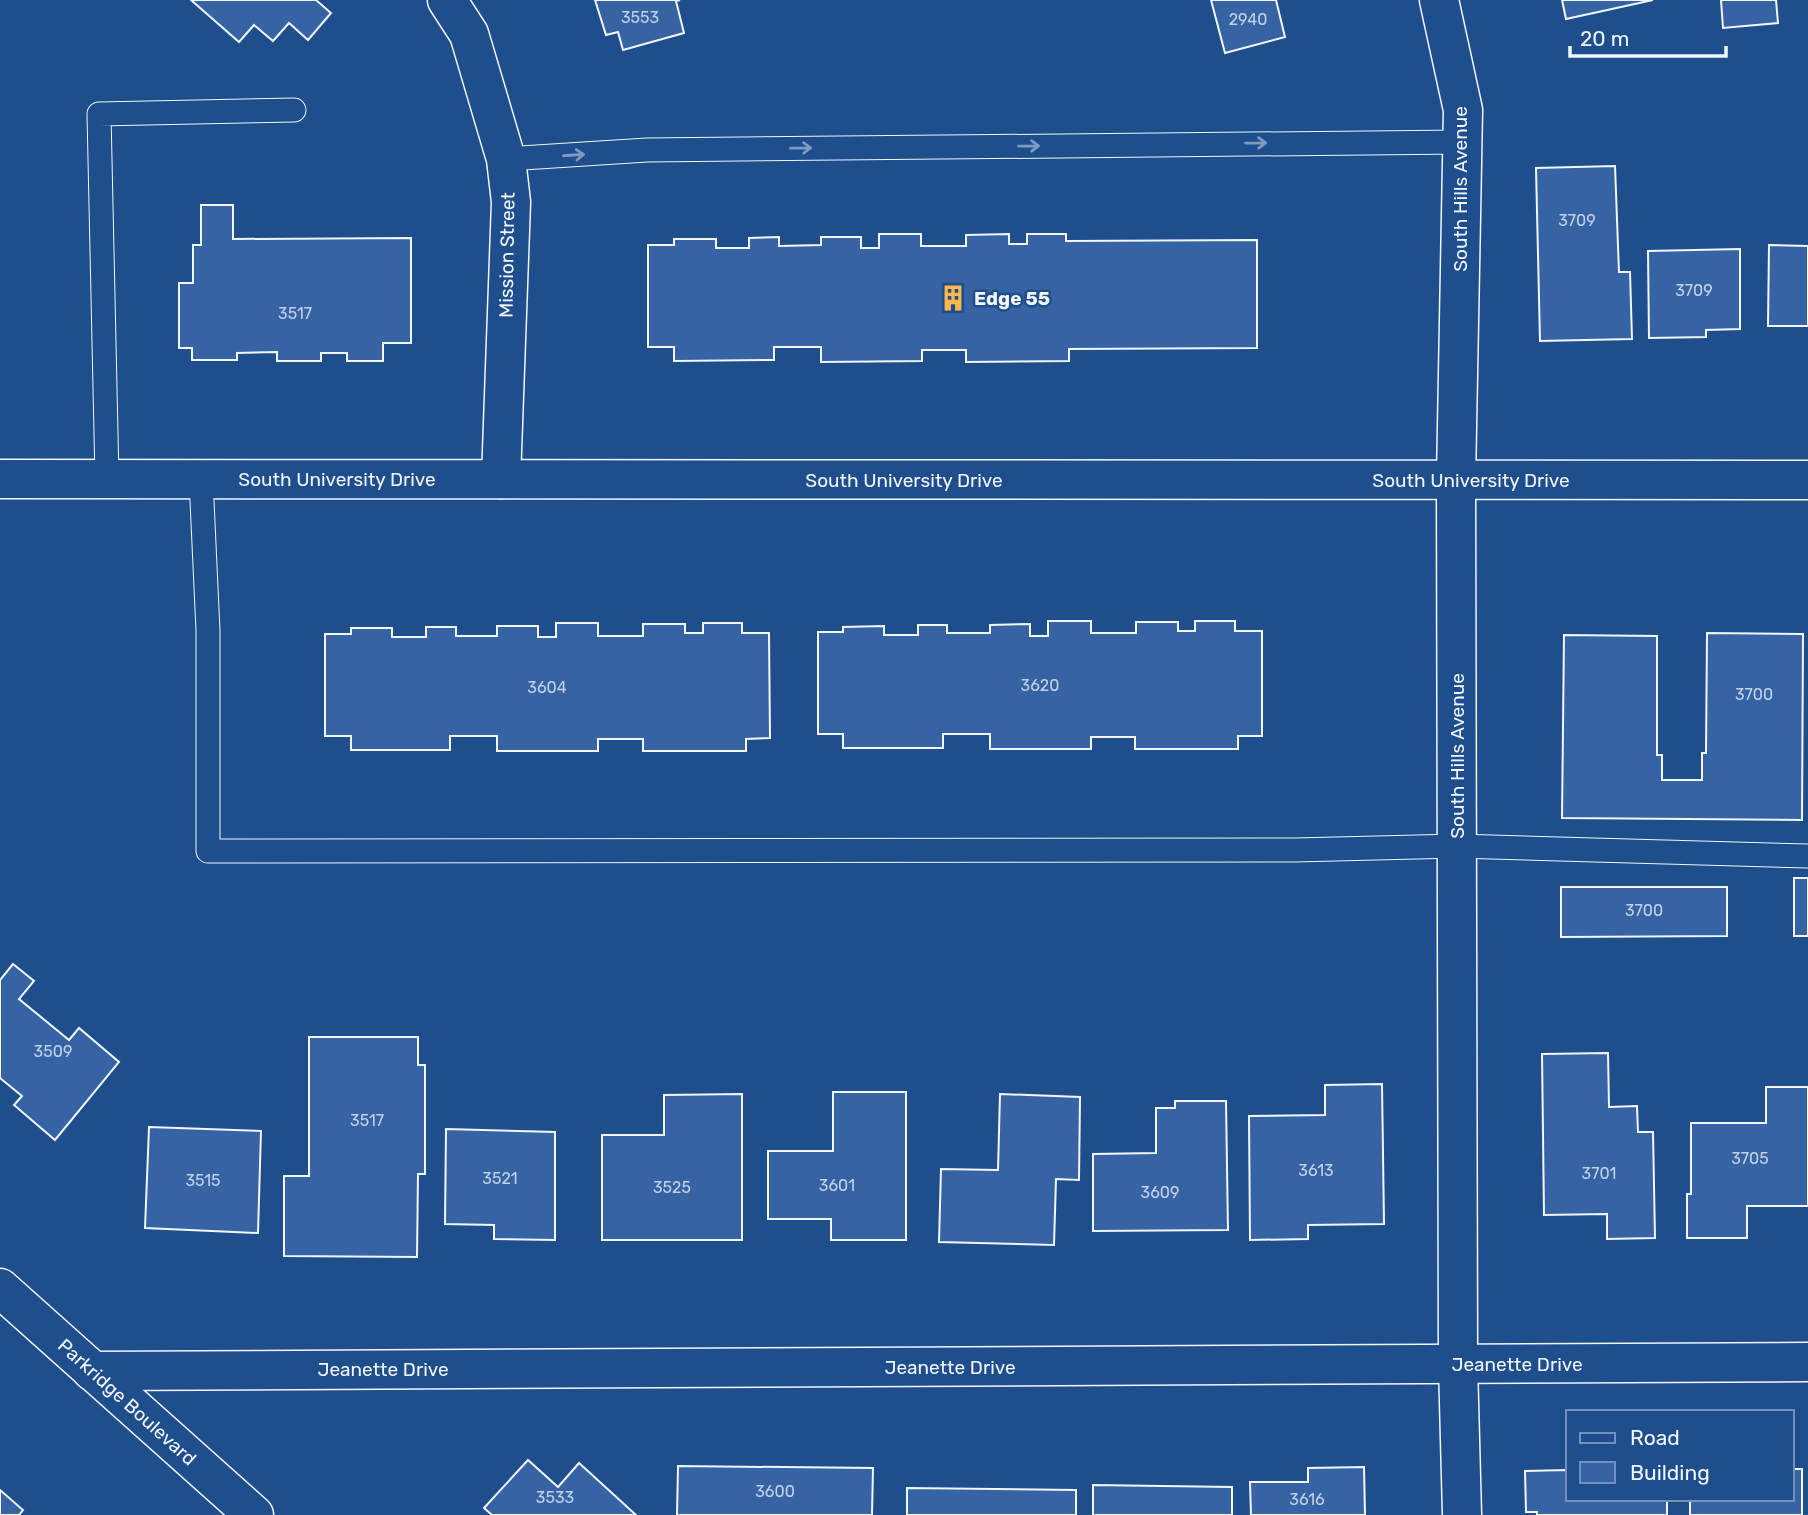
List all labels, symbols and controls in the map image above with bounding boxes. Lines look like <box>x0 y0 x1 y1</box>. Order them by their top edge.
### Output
house number: 3553 <box>621 8 659 27</box>
house number: 2940 <box>1229 10 1267 29</box>
scale bar <box>1570 14 1726 58</box>
text: 20 m <box>1580 26 1629 51</box>
street label: South Hills Avenue <box>1449 106 1472 272</box>
one-way arrow <box>1244 137 1267 150</box>
one-way arrow <box>1017 139 1040 153</box>
one-way arrow <box>789 141 812 155</box>
one-way arrow <box>562 148 585 161</box>
street label: Mission Street <box>494 191 520 318</box>
house number: 3709 <box>1558 211 1596 230</box>
house number: 3709 <box>1675 281 1713 300</box>
building icon: Edge 55 <box>938 283 968 313</box>
place label: Edge 55 <box>974 287 1050 310</box>
house number: 3517 <box>278 304 312 323</box>
street label: South University Drive <box>238 468 436 491</box>
street label: South University Drive <box>805 469 1003 492</box>
street label: South University Drive <box>1372 469 1570 492</box>
street label: South Hills Avenue <box>1446 673 1469 839</box>
house number: 3620 <box>1021 676 1059 695</box>
house number: 3604 <box>527 678 567 697</box>
house number: 3700 <box>1735 685 1773 704</box>
house number: 3700 <box>1625 901 1663 920</box>
house number: 3509 <box>34 1042 72 1061</box>
house number: 3517 <box>350 1111 384 1130</box>
house number: 3705 <box>1731 1149 1769 1168</box>
house number: 3613 <box>1298 1161 1334 1180</box>
house number: 3701 <box>1582 1164 1616 1183</box>
house number: 3521 <box>482 1169 518 1188</box>
house number: 3515 <box>185 1171 221 1190</box>
house number: 3601 <box>819 1176 855 1195</box>
house number: 3525 <box>653 1178 691 1197</box>
house number: 3609 <box>1141 1183 1179 1202</box>
street label: Parkridge Boulevard <box>53 1334 201 1470</box>
street label: Jeanette Drive <box>1451 1353 1583 1376</box>
street label: Jeanette Drive <box>884 1356 1016 1379</box>
street label: Jeanette Drive <box>317 1358 449 1381</box>
legend <box>1566 1410 1794 1501</box>
text: Road <box>1630 1425 1680 1450</box>
text: Building <box>1630 1460 1710 1485</box>
house number: 3600 <box>755 1482 795 1501</box>
house number: 3533 <box>536 1488 574 1507</box>
house number: 3616 <box>1289 1490 1325 1509</box>

